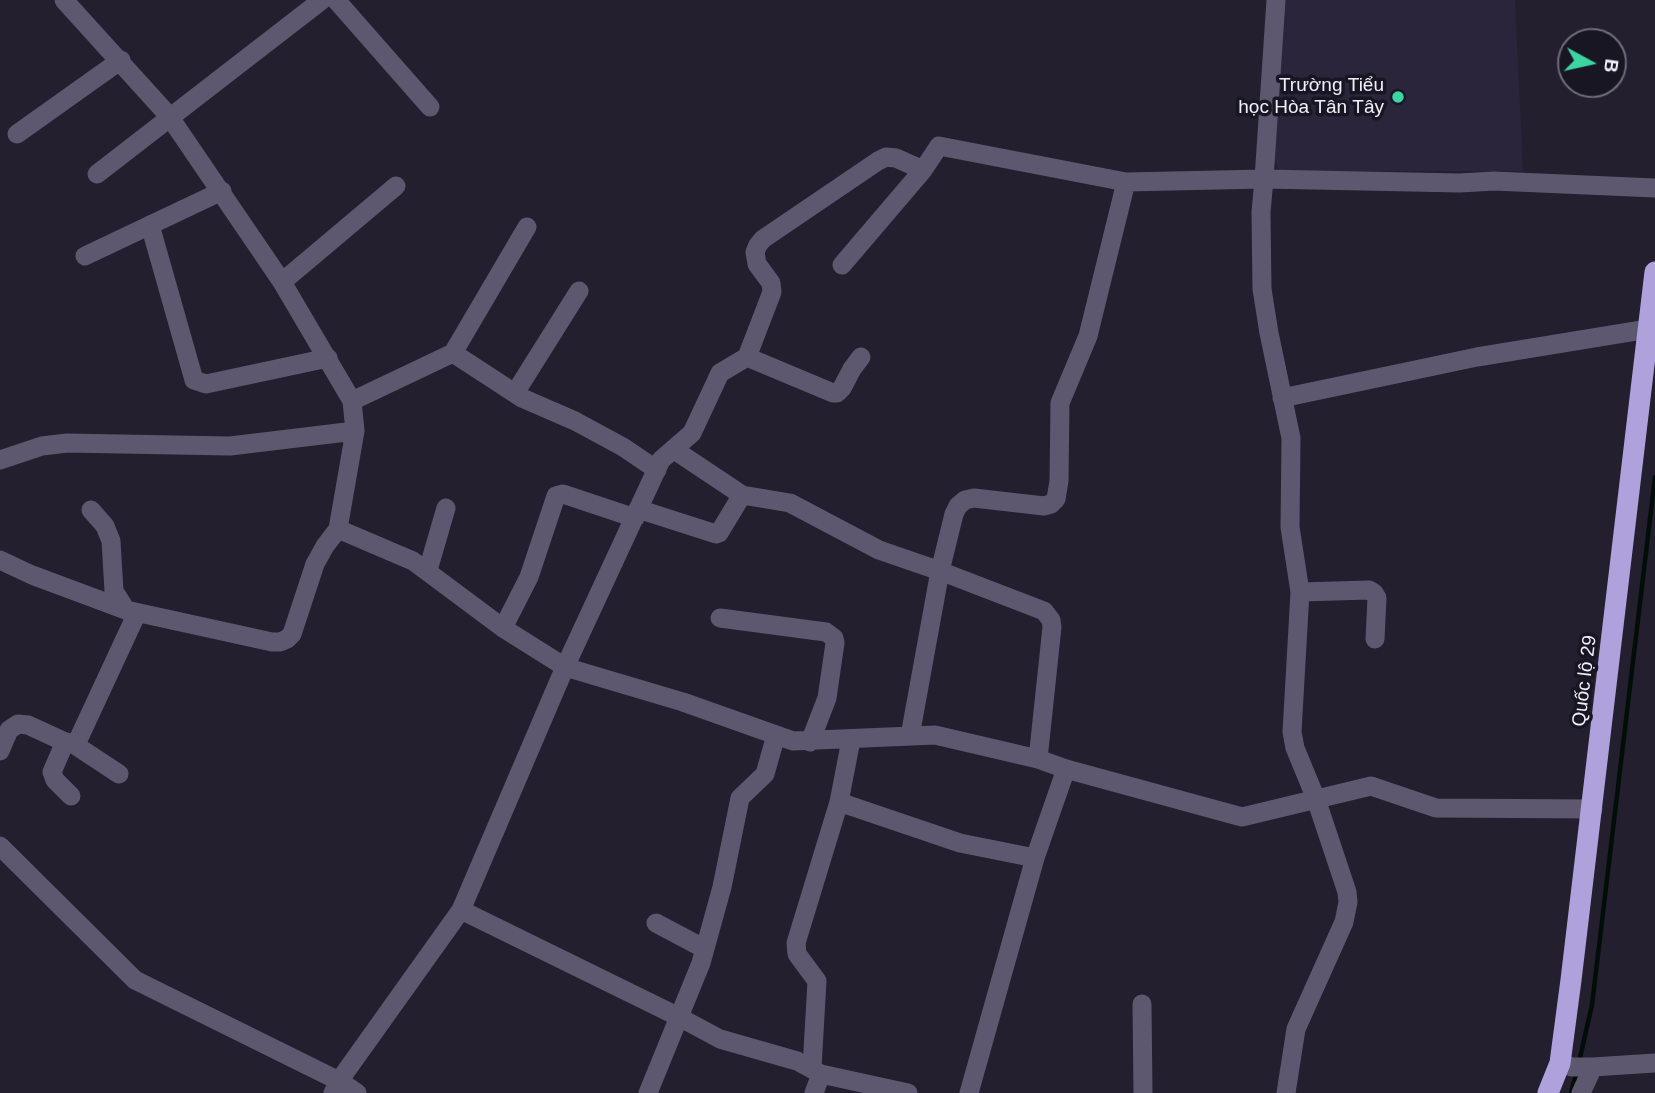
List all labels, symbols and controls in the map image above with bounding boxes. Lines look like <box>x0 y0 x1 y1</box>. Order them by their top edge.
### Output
north arrow <box>1557 28 1627 98</box>
text: B <box>1600 57 1623 74</box>
place label: Trường Tiểu học Hòa Tân Tây <box>1238 75 1384 119</box>
marker: Trường Tiểu học Hòa Tân Tây <box>1390 89 1406 105</box>
street label: Quốc lộ 29 <box>1568 634 1602 728</box>

